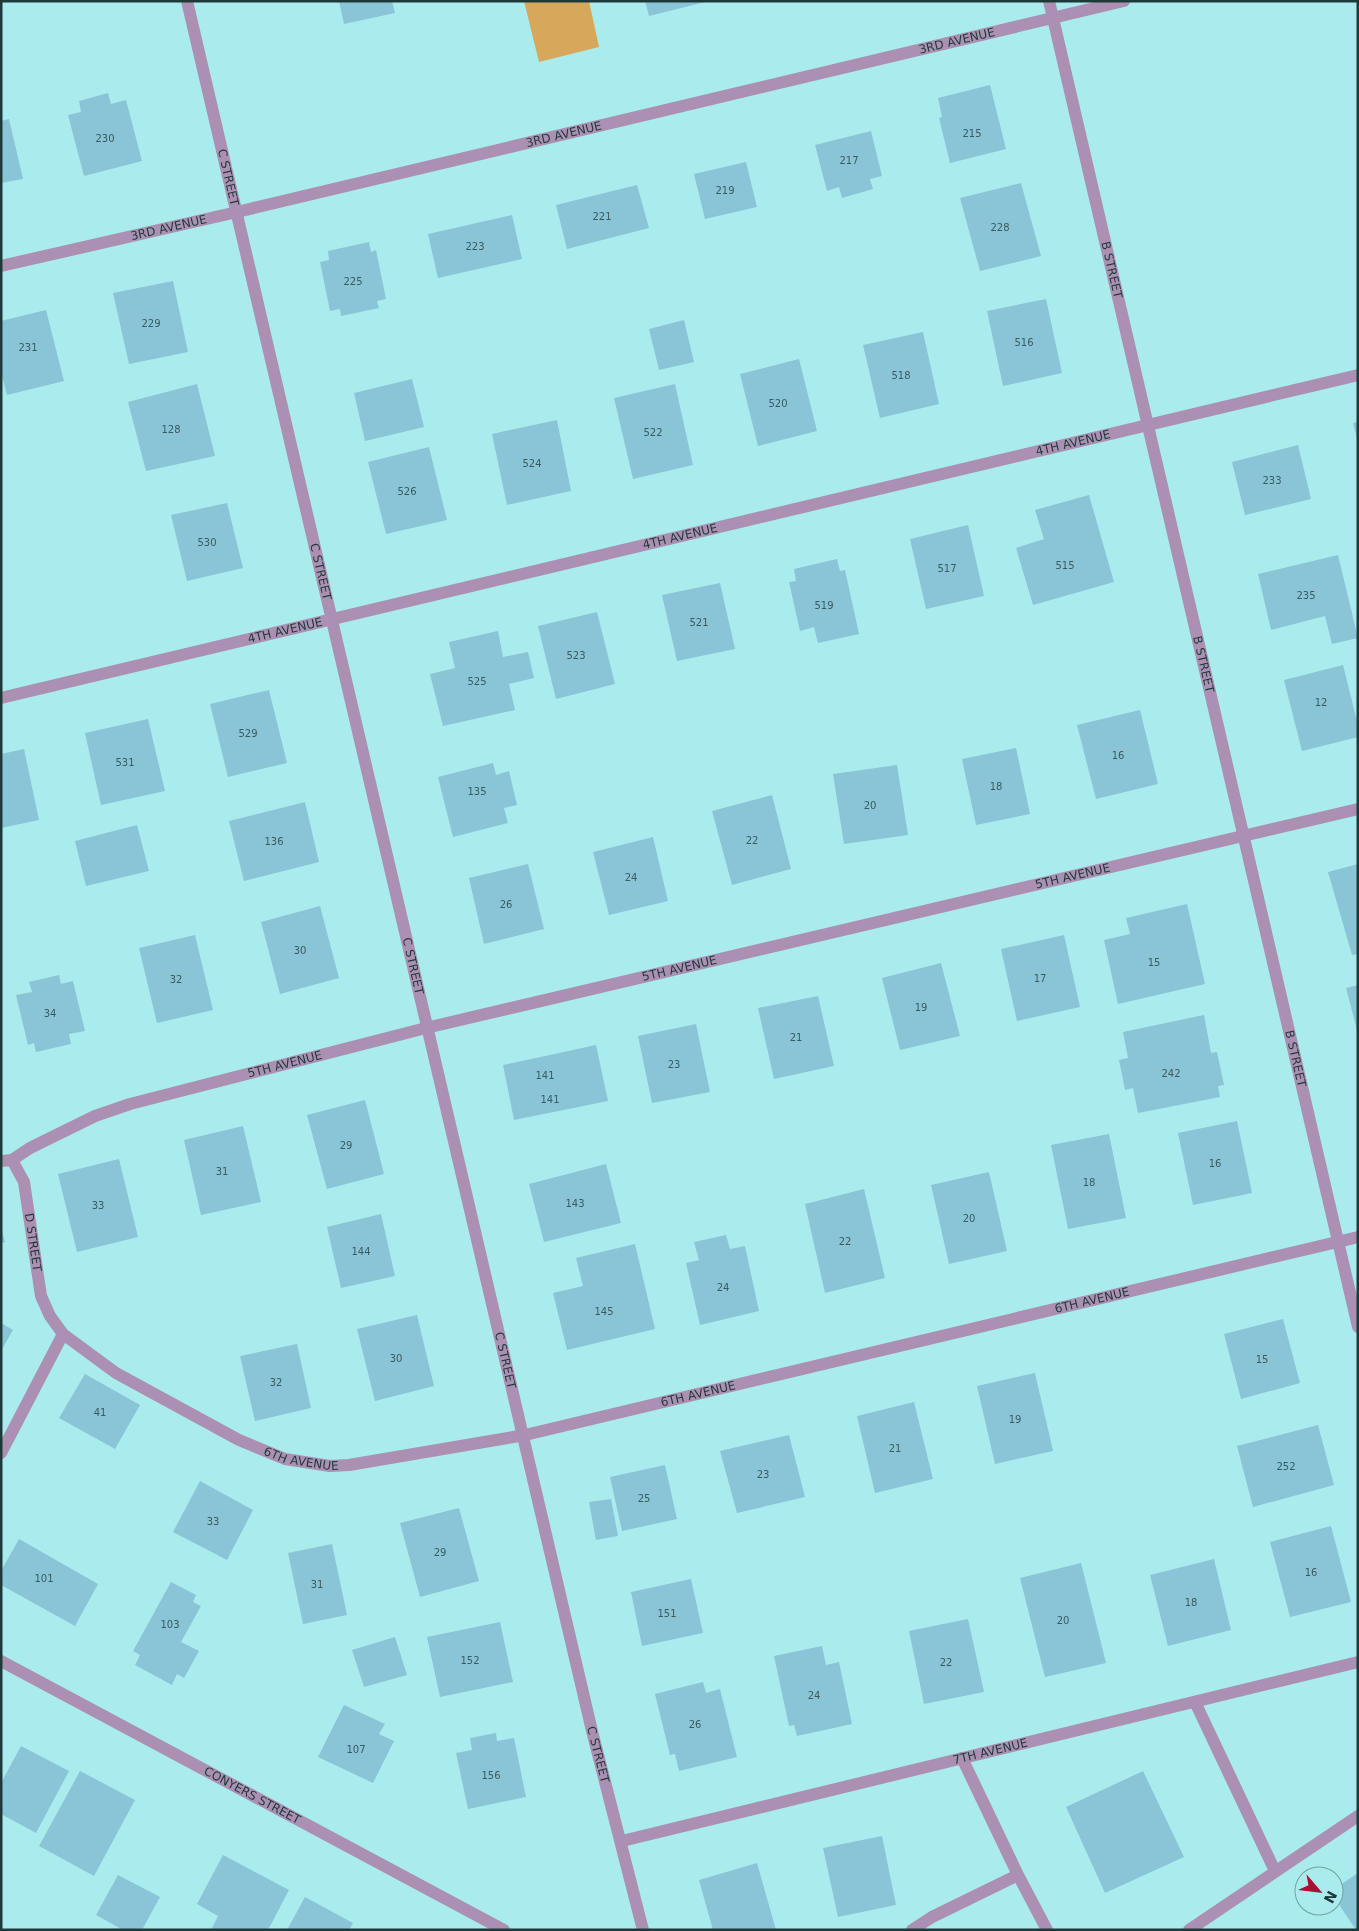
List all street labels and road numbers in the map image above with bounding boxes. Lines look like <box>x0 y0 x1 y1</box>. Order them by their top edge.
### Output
street label: 3RD AVENUE <box>917 25 996 57</box>
street label: 3RD AVENUE <box>524 118 603 150</box>
street label: C STREET <box>215 147 242 208</box>
street label: 3RD AVENUE <box>129 212 208 243</box>
street label: B STREET <box>1098 240 1125 300</box>
street label: 4TH AVENUE <box>1034 427 1112 458</box>
street label: 4TH AVENUE <box>641 521 719 552</box>
street label: C STREET <box>307 542 334 602</box>
street label: 4TH AVENUE <box>246 615 324 646</box>
street label: B STREET <box>1190 634 1217 695</box>
street label: 5TH AVENUE <box>1034 860 1111 892</box>
street label: C STREET <box>399 936 426 996</box>
street label: 5TH AVENUE <box>641 953 718 984</box>
street label: B STREET <box>1282 1029 1309 1089</box>
street label: 5TH AVENUE <box>246 1048 324 1081</box>
street label: D STREET <box>22 1212 44 1273</box>
street label: 6TH AVENUE <box>1053 1285 1131 1316</box>
street label: C STREET <box>492 1330 519 1391</box>
street label: 6TH AVENUE <box>659 1378 737 1410</box>
street label: 6TH AVENUE <box>262 1444 339 1473</box>
street label: C STREET <box>584 1725 612 1785</box>
street label: 7TH AVENUE <box>951 1736 1029 1767</box>
street label: CONYERS STREET <box>202 1764 304 1827</box>

